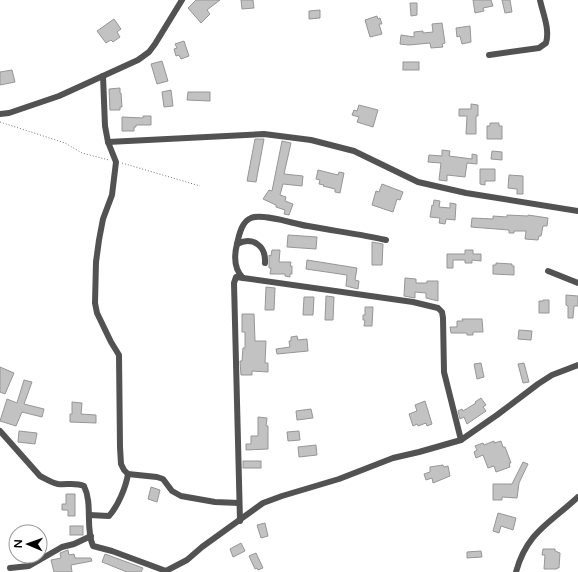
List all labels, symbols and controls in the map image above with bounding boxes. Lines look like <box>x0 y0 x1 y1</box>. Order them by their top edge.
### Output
north arrow <box>8 524 48 564</box>
text: N <box>12 539 25 548</box>

